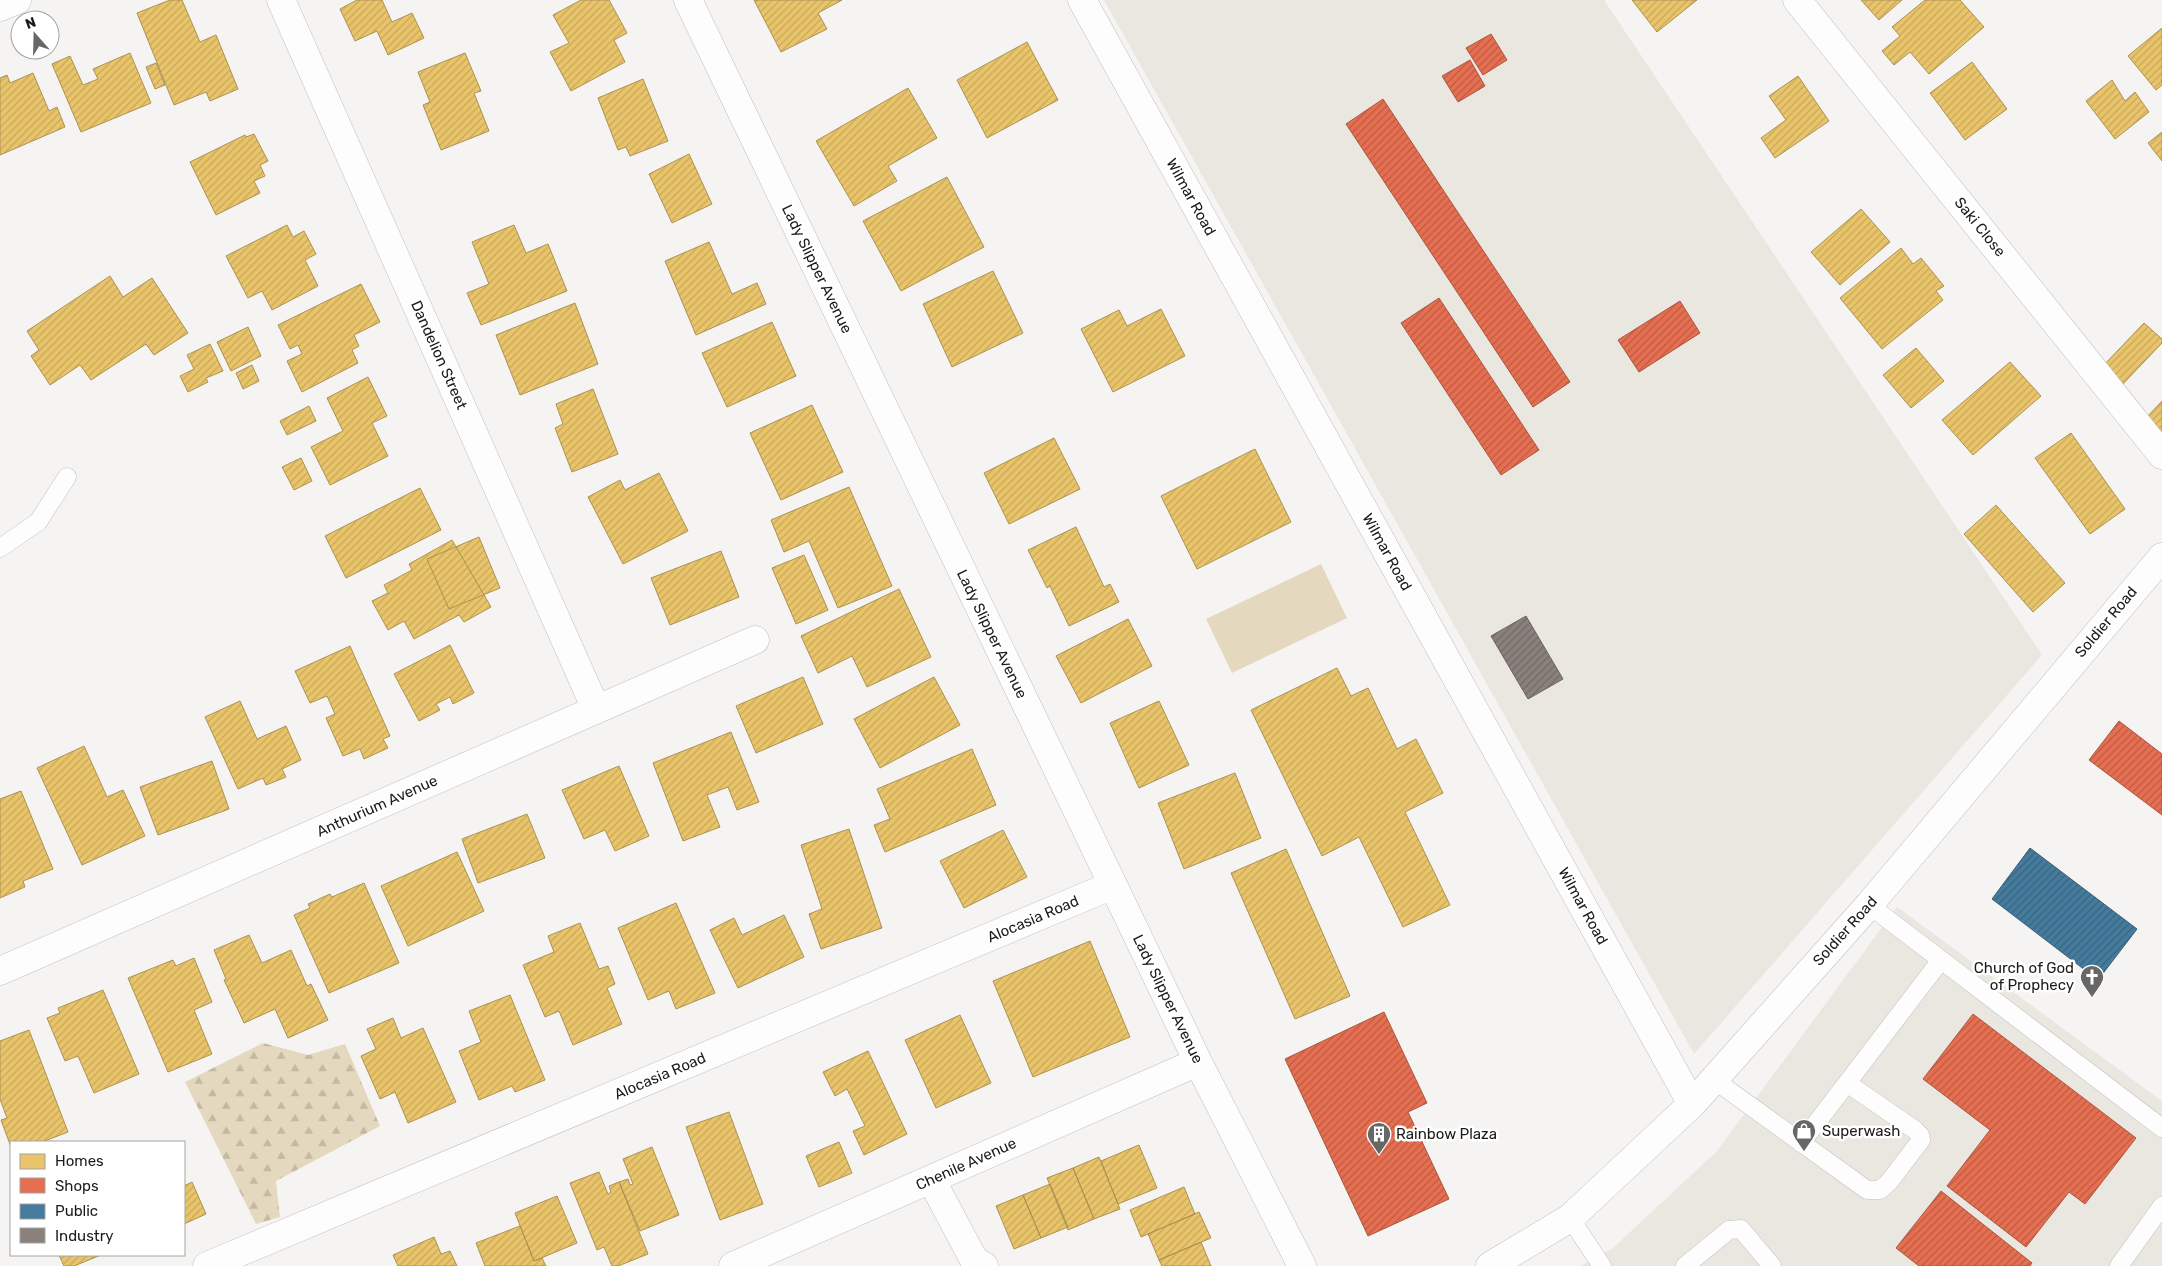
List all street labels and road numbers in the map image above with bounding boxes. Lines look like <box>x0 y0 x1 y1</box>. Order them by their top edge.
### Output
street label: Wilmar Road <box>1162 155 1220 239</box>
street label: Saki Close <box>1951 194 2009 260</box>
street label: Lady Slipper Avenue <box>778 202 856 336</box>
street label: Dandelion Street <box>407 298 471 412</box>
street label: Wilmar Road <box>1358 510 1416 594</box>
street label: Lady Slipper Avenue <box>953 567 1031 701</box>
street label: Soldier Road <box>2071 583 2141 661</box>
street label: Anthurium Avenue <box>314 771 440 841</box>
street label: Wilmar Road <box>1554 864 1612 948</box>
street label: Alocasia Road <box>985 892 1081 946</box>
street label: Soldier Road <box>1809 893 1881 969</box>
street label: Lady Slipper Avenue <box>1129 932 1207 1066</box>
street label: Alocasia Road <box>612 1049 708 1103</box>
street label: Chenile Avenue <box>913 1134 1019 1194</box>

